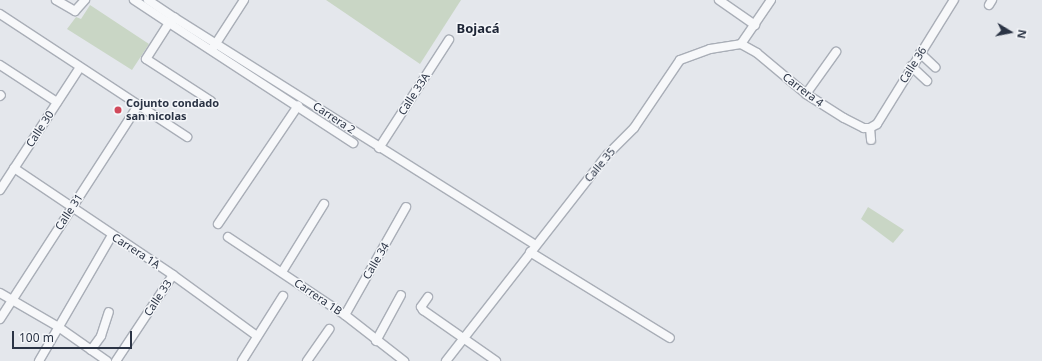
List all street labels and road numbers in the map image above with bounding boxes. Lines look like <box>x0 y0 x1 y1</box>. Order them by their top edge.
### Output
street label: Calle 36 <box>897 44 929 86</box>
street label: Calle 33A <box>396 70 432 118</box>
street label: Carrera 4 <box>780 70 826 110</box>
street label: Carrera 2 <box>310 99 358 137</box>
street label: Calle 30 <box>23 108 57 150</box>
street label: Calle 35 <box>582 145 618 185</box>
street label: Calle 31 <box>52 191 86 233</box>
street label: Carrera 1A <box>109 231 163 271</box>
street label: Calle 34 <box>360 240 392 282</box>
street label: Carrera 1B <box>292 276 344 318</box>
street label: Calle 33 <box>141 277 175 319</box>

